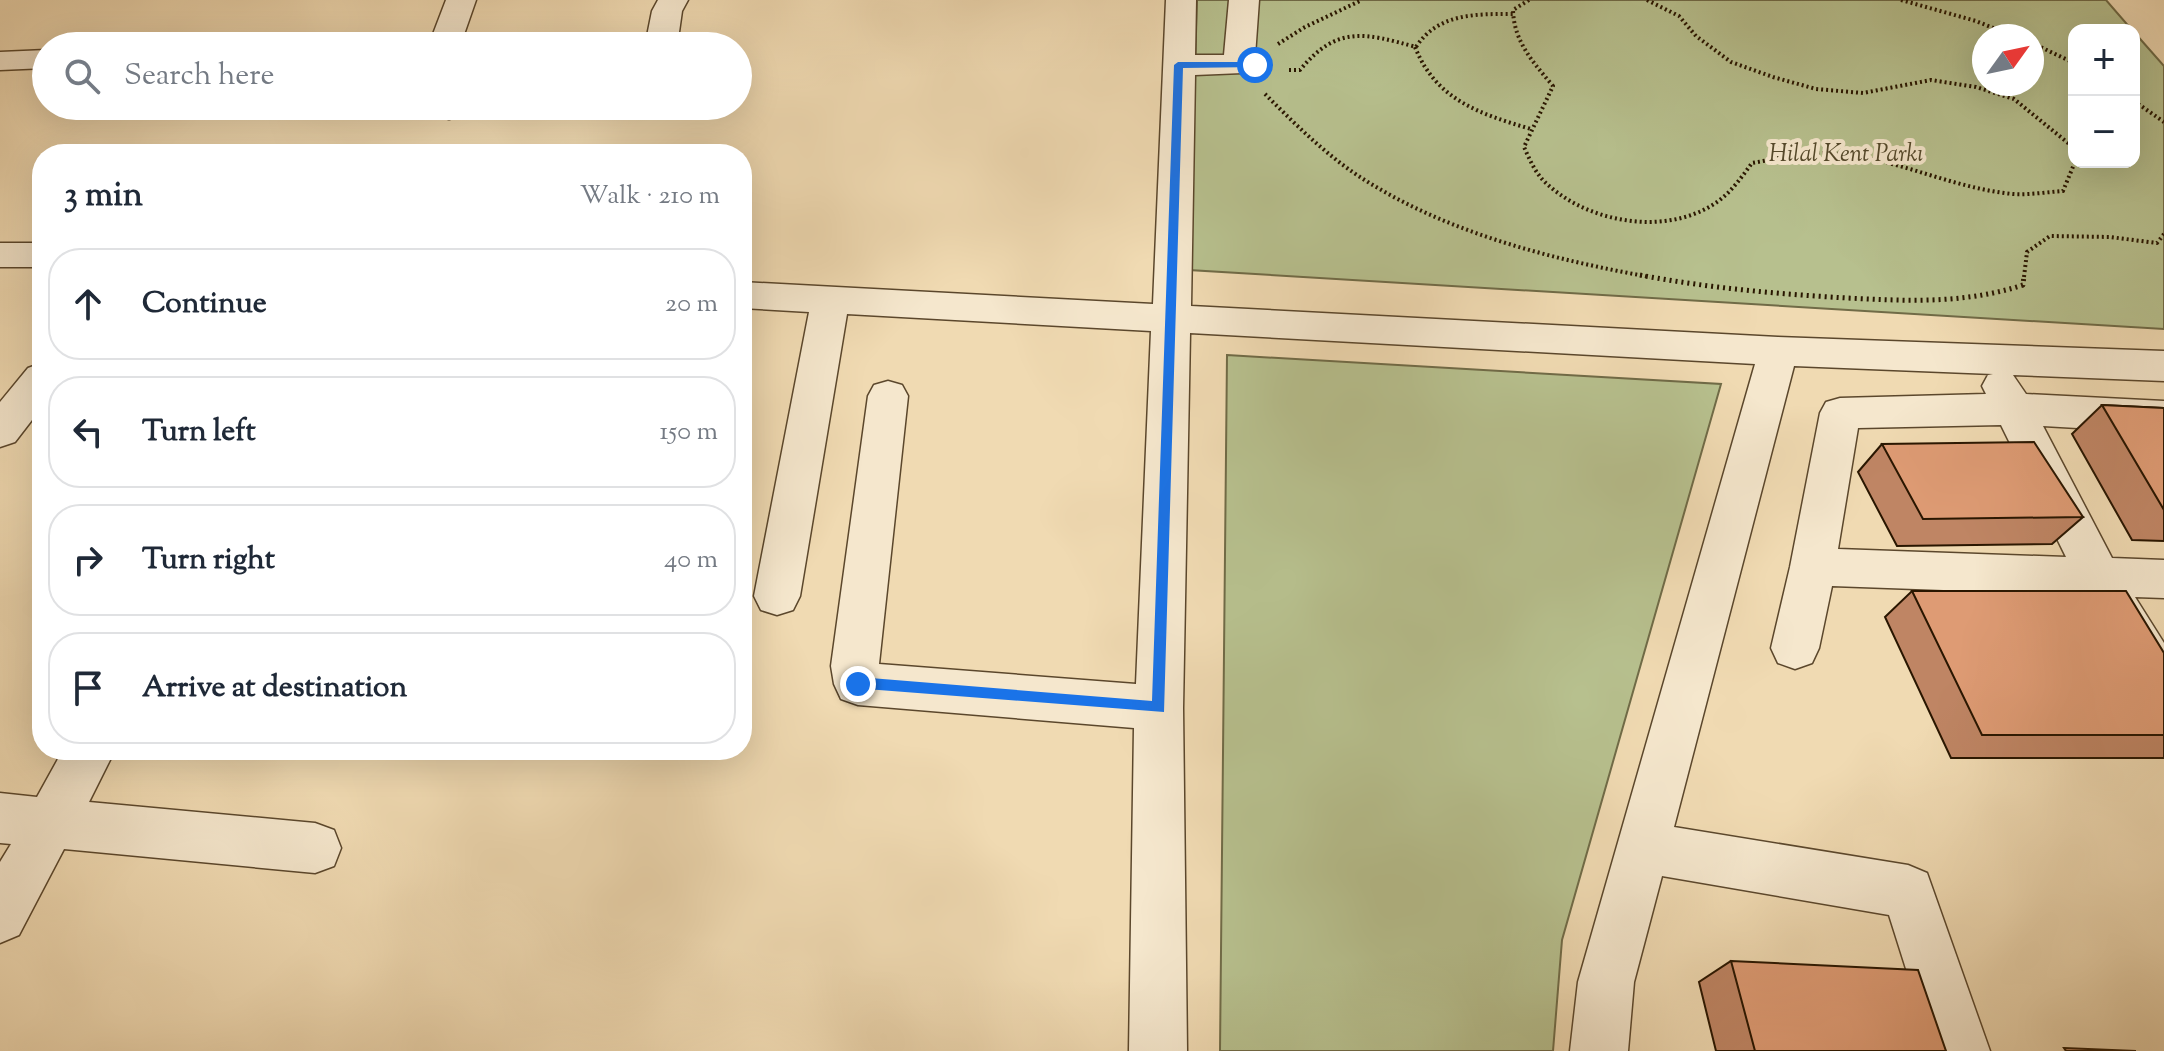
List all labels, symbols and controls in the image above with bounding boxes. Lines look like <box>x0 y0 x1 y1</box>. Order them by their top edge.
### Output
north arrow <box>1972 24 2044 96</box>
map controls <box>2068 24 2140 168</box>
button: + <box>2068 24 2140 96</box>
search box <box>32 32 752 120</box>
route start <box>1237 47 1273 83</box>
icon: search <box>60 54 104 98</box>
text: Search here <box>124 55 274 98</box>
button: − <box>2068 96 2140 168</box>
park label: Hilal Kent Parkı <box>1769 138 1923 172</box>
text: 3 min <box>64 172 143 221</box>
text: Walk · 210 m <box>580 178 720 215</box>
icon: ahead <box>66 282 110 326</box>
text: Continue <box>142 283 267 326</box>
text: 20 m <box>665 286 718 323</box>
icon: left <box>66 410 110 454</box>
text: Turn left <box>142 411 256 454</box>
text: 150 m <box>659 414 718 451</box>
icon: right <box>66 538 110 582</box>
text: Turn right <box>142 539 275 582</box>
text: 40 m <box>664 542 718 579</box>
icon: arrive <box>66 666 110 710</box>
route end <box>840 666 876 702</box>
text: Arrive at destination <box>142 667 407 710</box>

